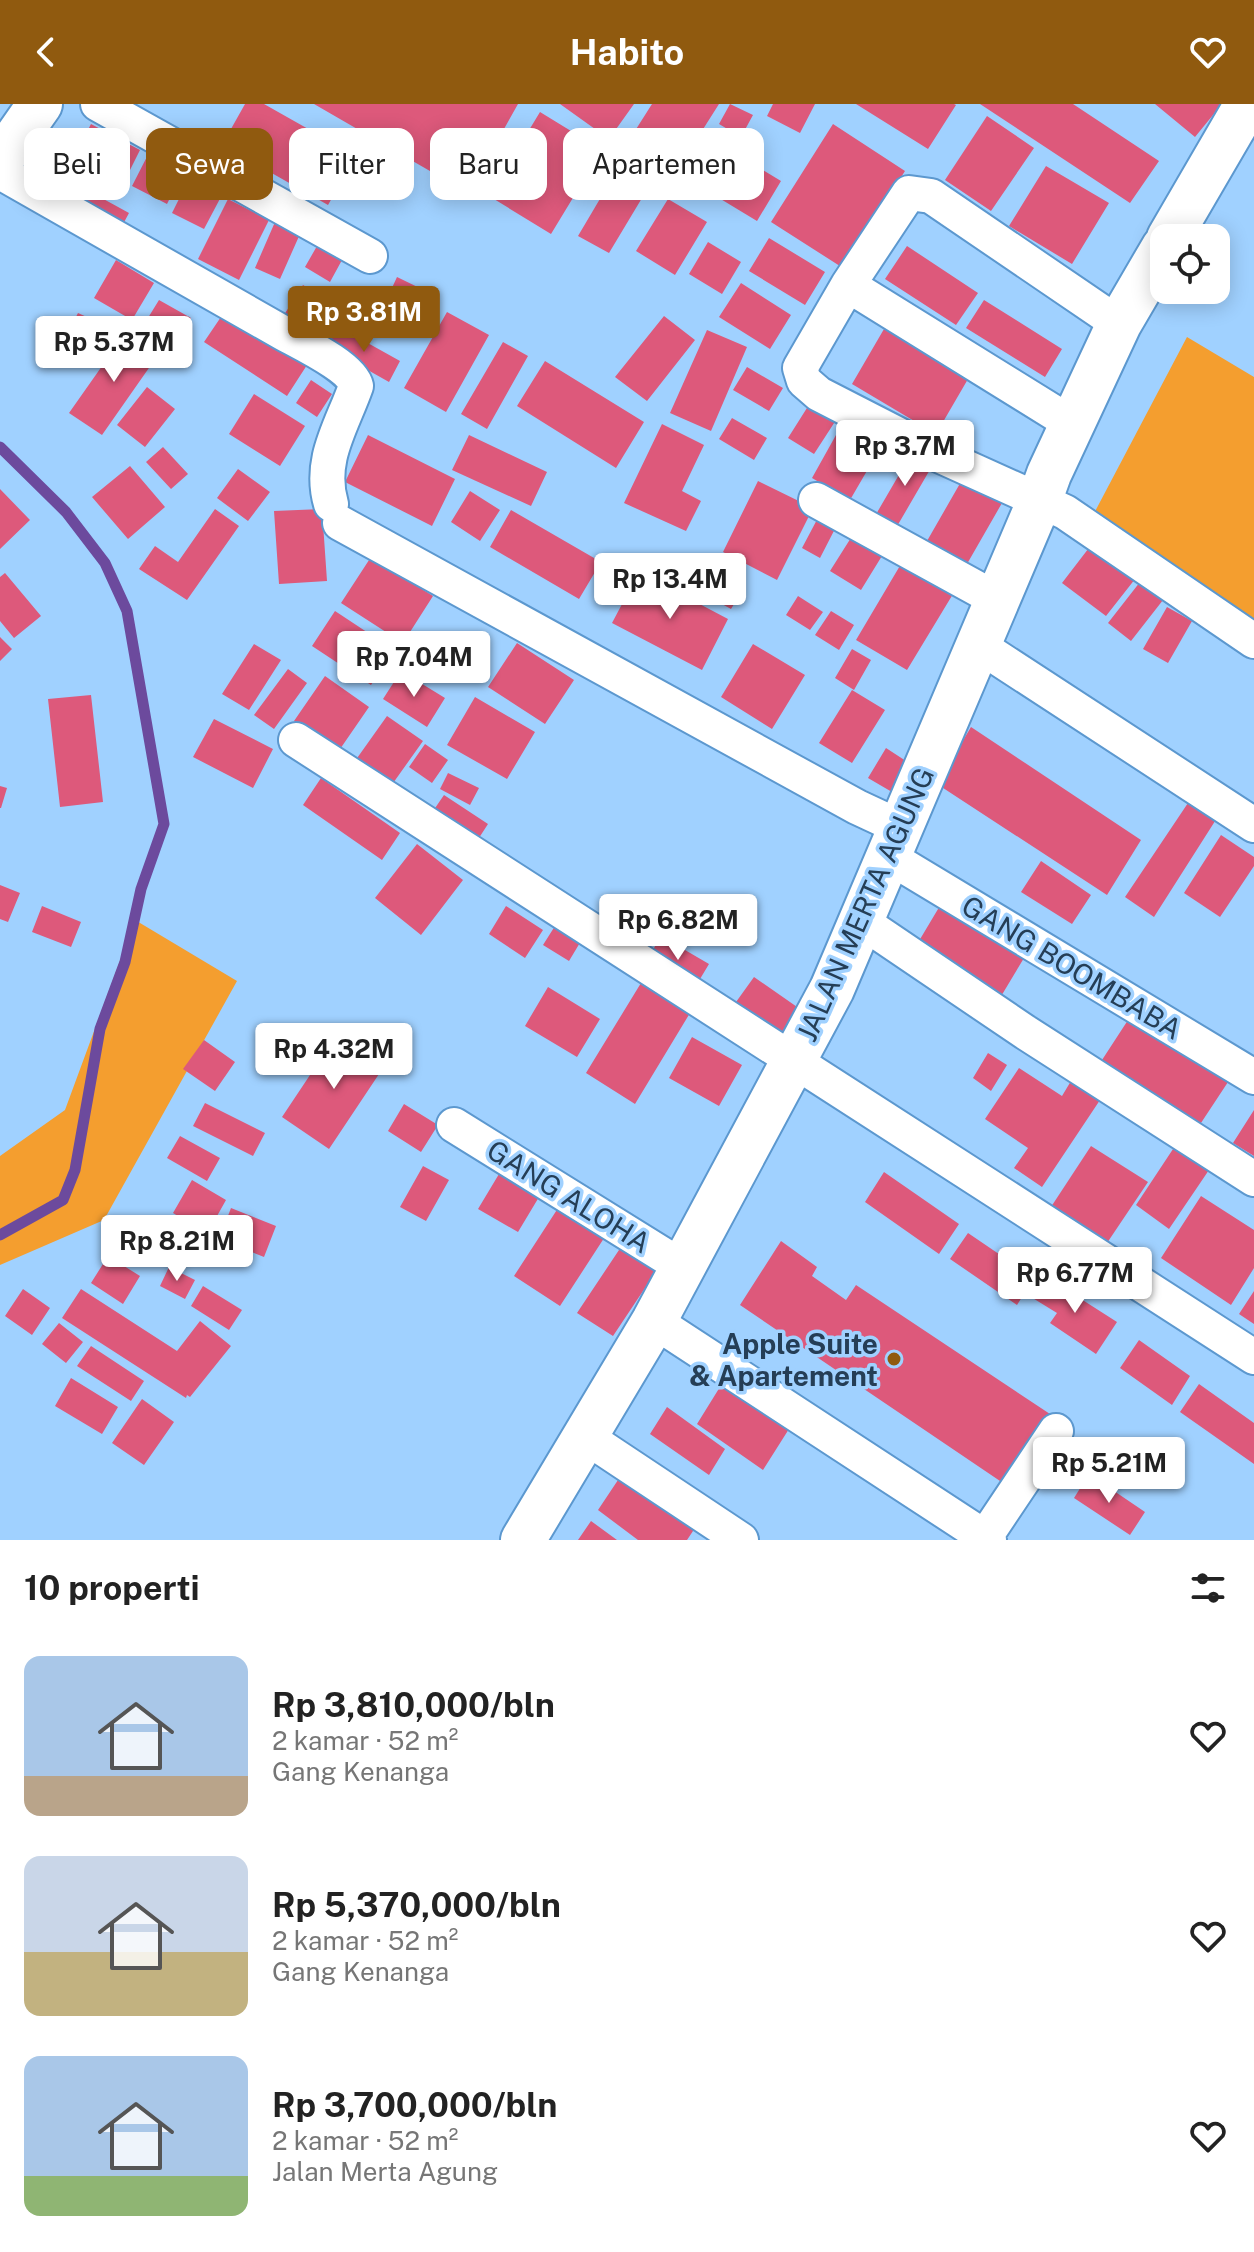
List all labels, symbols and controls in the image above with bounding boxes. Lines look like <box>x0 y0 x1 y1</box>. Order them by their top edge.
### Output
icon: back <box>24 30 68 74</box>
icon: heart <box>1186 30 1230 74</box>
text: Habito <box>570 31 684 73</box>
chip: Beli <box>24 128 130 200</box>
chip: Sewa <box>146 128 273 200</box>
chip: Filter <box>289 128 414 200</box>
chip: Baru <box>430 128 547 200</box>
chip: Apartemen <box>563 128 764 200</box>
map controls <box>1150 224 1230 304</box>
button: locate <box>1150 224 1230 304</box>
pin: Rp 3.81M <box>281 286 447 354</box>
text: Rp 3.81M <box>306 296 422 327</box>
pin: Rp 5.37M <box>31 316 197 384</box>
text: Rp 5.37M <box>53 326 175 357</box>
pin: Rp 3.7M <box>831 420 979 488</box>
text: Rp 3.7M <box>854 430 956 461</box>
pin: Rp 13.4M <box>587 553 753 621</box>
text: Rp 13.4M <box>612 563 728 594</box>
pin: Rp 7.04M <box>331 631 497 699</box>
text: Rp 7.04M <box>355 641 473 672</box>
street label: JALAN MERTA AGUNG <box>790 762 940 1046</box>
street label: GANG BOOMBABA <box>956 888 1188 1046</box>
pin: Rp 6.82M <box>595 894 761 962</box>
text: Rp 6.82M <box>617 904 739 935</box>
pin: Rp 4.32M <box>251 1023 417 1091</box>
text: Rp 4.32M <box>273 1033 395 1064</box>
street label: GANG ALOHA <box>481 1133 657 1259</box>
pin: Rp 8.21M <box>94 1215 260 1283</box>
text: Rp 8.21M <box>119 1225 235 1256</box>
pin: Rp 6.77M <box>992 1247 1158 1315</box>
text: Rp 6.77M <box>1016 1257 1134 1288</box>
place label: Apple Suite & Apartement <box>689 1327 878 1392</box>
marker: Apple Suite & Apartement <box>885 1350 903 1368</box>
pin: Rp 5.21M <box>1026 1437 1192 1505</box>
text: Rp 5.21M <box>1051 1447 1167 1478</box>
icon: filters <box>1186 1566 1230 1610</box>
text: 10 properti <box>24 1568 200 1608</box>
text: Rp 3,810,000/bln <box>272 1685 555 1725</box>
icon: home <box>88 1688 184 1784</box>
icon: heart <box>1186 1714 1230 1758</box>
text: 2 kamar · 52 m² <box>272 1725 458 1756</box>
text: Gang Kenanga <box>272 1756 449 1787</box>
text: Rp 5,370,000/bln <box>272 1885 561 1925</box>
icon: home <box>88 1888 184 1984</box>
icon: heart <box>1186 1914 1230 1958</box>
text: 2 kamar · 52 m² <box>272 1925 458 1956</box>
text: Gang Kenanga <box>272 1956 449 1987</box>
text: Rp 3,700,000/bln <box>272 2085 557 2125</box>
icon: home <box>88 2088 184 2184</box>
icon: heart <box>1186 2114 1230 2158</box>
text: 2 kamar · 52 m² <box>272 2125 458 2156</box>
text: Jalan Merta Agung <box>272 2156 498 2187</box>

